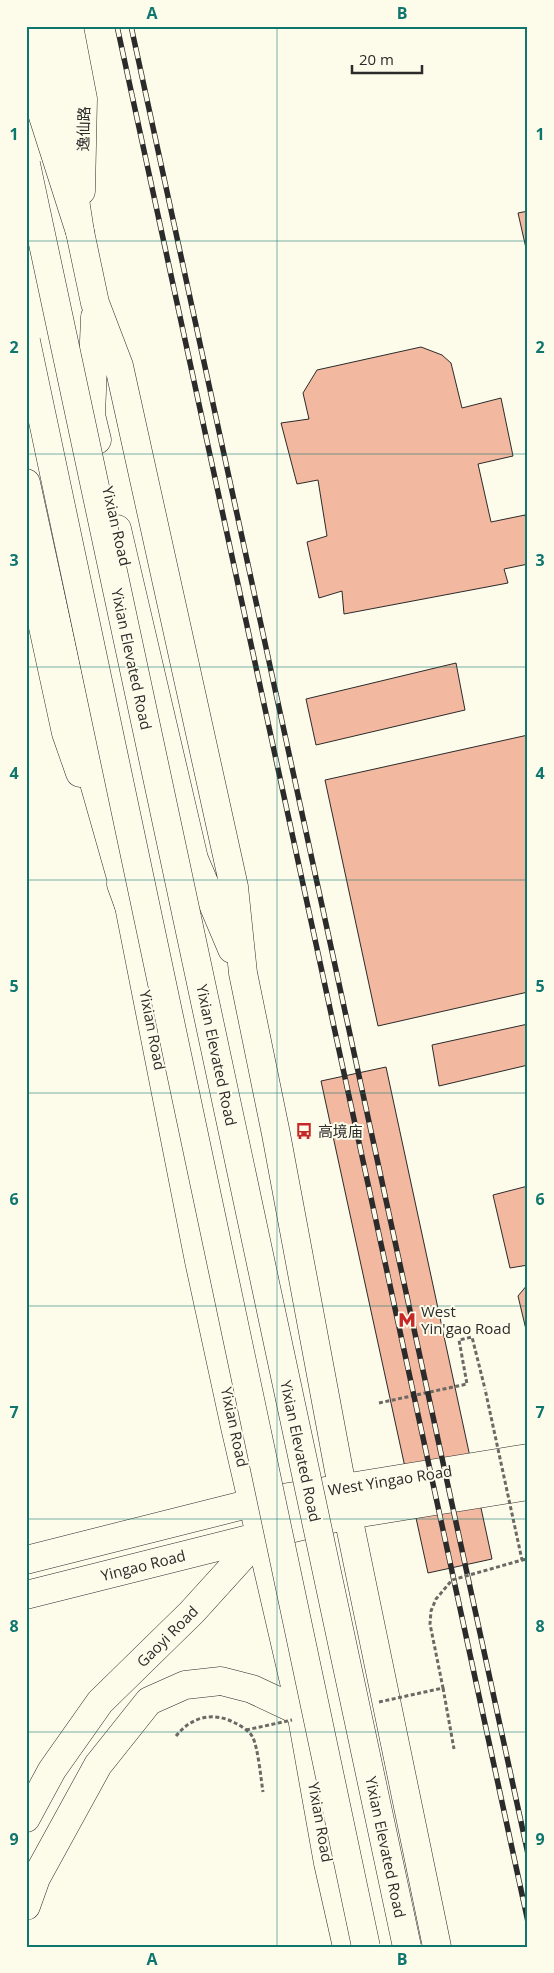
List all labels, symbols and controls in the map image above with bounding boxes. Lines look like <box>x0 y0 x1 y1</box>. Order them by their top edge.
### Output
text: A <box>146 2 158 24</box>
text: B <box>397 2 407 24</box>
scale bar <box>352 42 422 74</box>
text: 20 m <box>359 49 394 69</box>
street label: 逸仙路 <box>73 106 93 152</box>
text: 1 <box>9 123 19 145</box>
text: 1 <box>535 123 545 145</box>
text: 2 <box>9 336 19 358</box>
text: 2 <box>535 336 545 358</box>
street label: Yixian Road <box>98 484 136 568</box>
text: 3 <box>9 549 19 571</box>
text: 3 <box>535 549 545 571</box>
street label: Yixian Elevated Road <box>107 586 157 732</box>
text: 4 <box>9 762 19 784</box>
text: 4 <box>535 762 545 784</box>
text: 5 <box>9 975 19 997</box>
text: 5 <box>535 975 545 997</box>
street label: Yixian Elevated Road <box>192 982 242 1128</box>
street label: Yixian Road <box>135 988 171 1072</box>
bus stop icon: 高境庙 <box>294 1121 314 1141</box>
place label: 高境庙 <box>318 1121 363 1141</box>
text: 6 <box>9 1188 19 1210</box>
text: 6 <box>535 1188 545 1210</box>
place label: West Yin'gao Road <box>421 1301 511 1338</box>
metro station icon: West Yin'gao Road <box>397 1310 417 1330</box>
street label: Yixian Elevated Road <box>276 1378 326 1524</box>
street label: Yixian Road <box>217 1385 253 1469</box>
text: 7 <box>9 1401 19 1423</box>
text: 7 <box>535 1401 545 1423</box>
street label: West Yingao Road <box>327 1460 453 1500</box>
street label: Yingao Road <box>99 1545 187 1585</box>
street label: Gaoyi Road <box>132 1601 202 1671</box>
text: 8 <box>9 1615 19 1637</box>
text: 8 <box>535 1615 545 1637</box>
street label: Yixian Elevated Road <box>361 1774 411 1920</box>
street label: Yixian Road <box>304 1780 338 1864</box>
text: 9 <box>9 1828 19 1850</box>
text: 9 <box>535 1828 545 1850</box>
text: A <box>146 1948 158 1970</box>
text: B <box>397 1948 407 1970</box>

